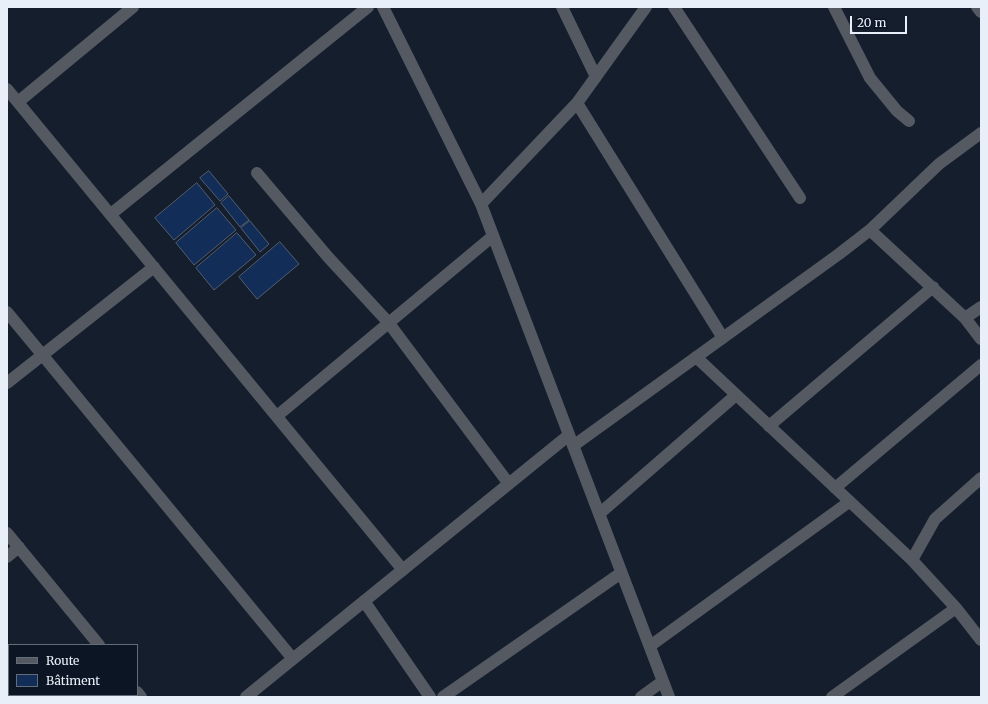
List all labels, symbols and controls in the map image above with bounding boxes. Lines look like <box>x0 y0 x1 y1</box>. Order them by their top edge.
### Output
scale bar <box>852 8 909 34</box>
text: 20 m <box>857 15 886 30</box>
legend <box>8 644 138 696</box>
text: Route <box>46 653 79 668</box>
text: Bâtiment <box>46 673 100 688</box>

